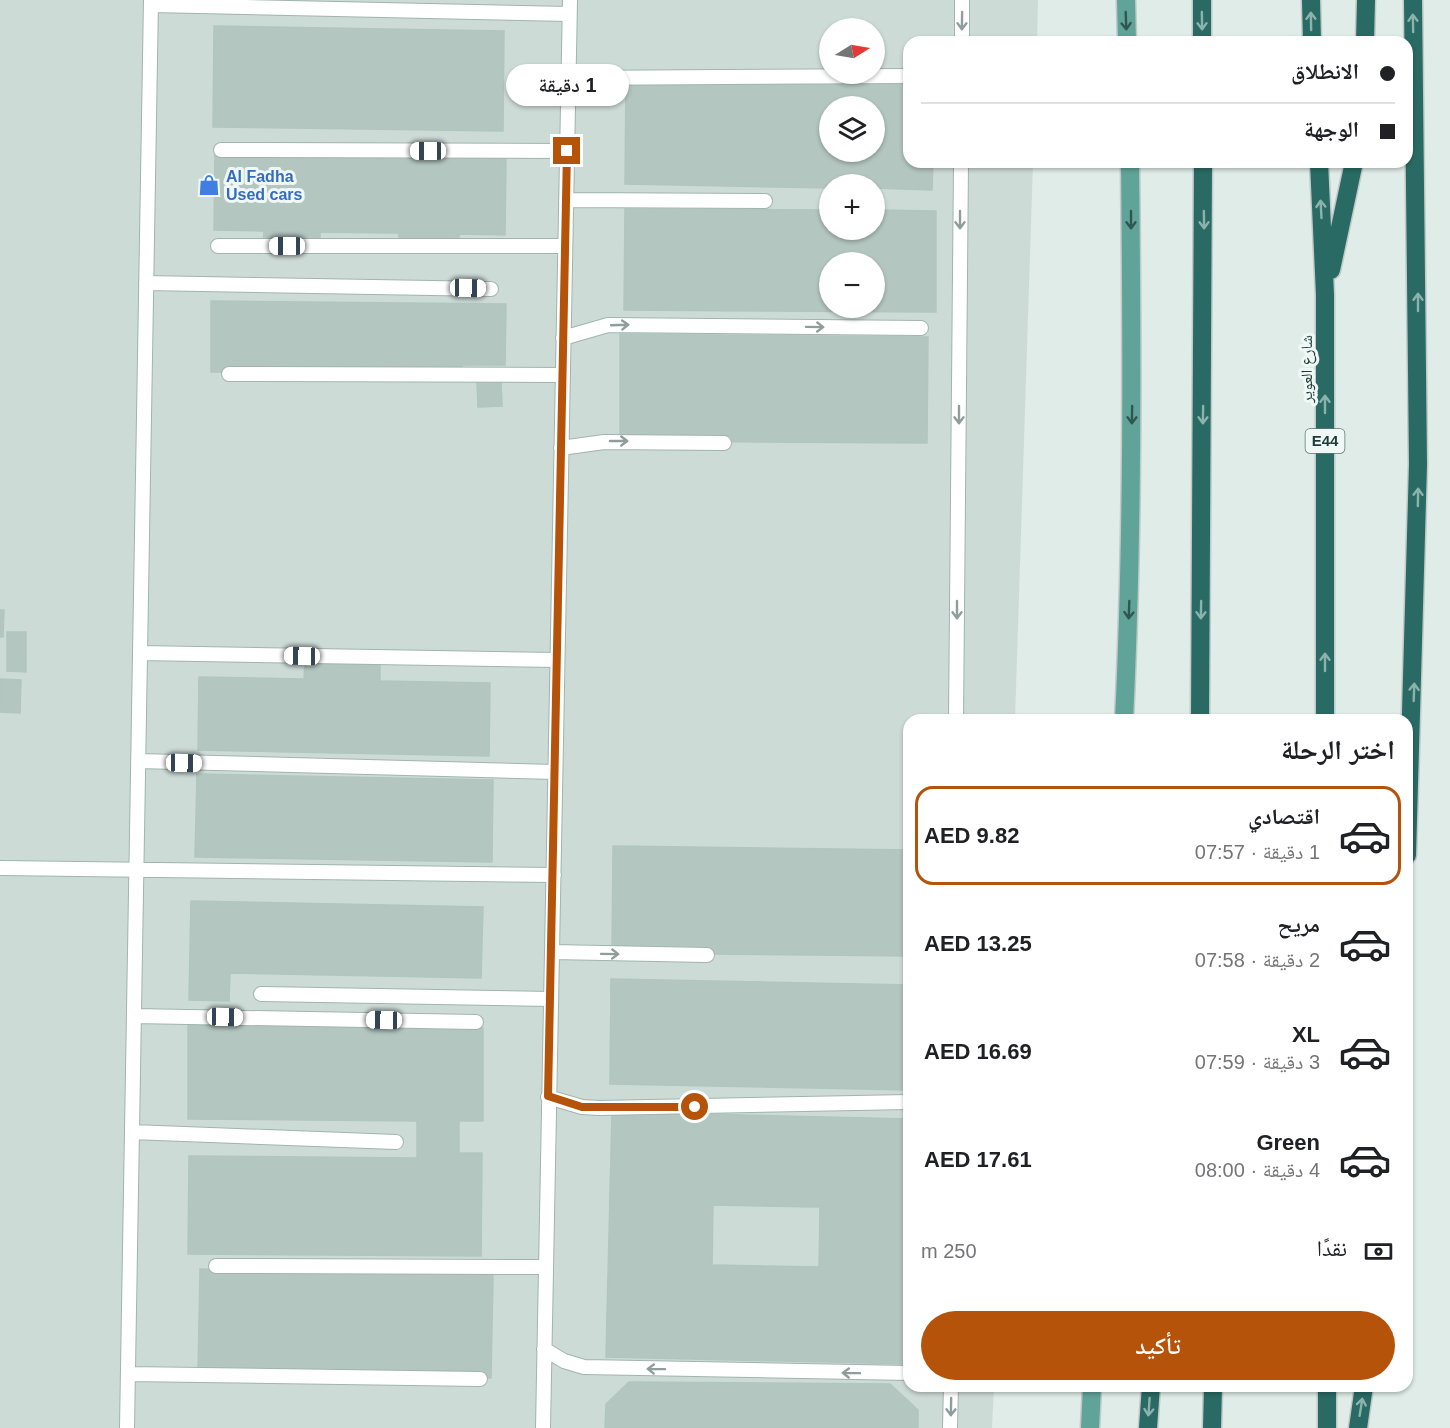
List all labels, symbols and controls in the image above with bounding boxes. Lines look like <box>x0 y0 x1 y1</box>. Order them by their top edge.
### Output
one-way arrow <box>956 11 968 30</box>
one-way arrow <box>1121 11 1132 30</box>
one-way arrow <box>1196 11 1208 30</box>
one-way arrow <box>1305 12 1317 31</box>
one-way arrow <box>1408 14 1419 34</box>
north arrow <box>819 18 885 84</box>
map controls <box>819 18 885 318</box>
text: الانطلاق <box>1291 59 1359 84</box>
callout: 1 دقيقة <box>506 64 628 106</box>
text: 1 دقيقة <box>538 74 597 96</box>
button: layers <box>819 96 885 162</box>
text: الوجهة <box>1304 117 1359 142</box>
route end <box>553 137 580 164</box>
car <box>410 142 446 160</box>
place label: Al Fadha Used cars <box>226 168 303 203</box>
shop icon: Al Fadha Used cars <box>197 173 221 197</box>
button: + <box>819 174 885 240</box>
one-way arrow <box>1316 199 1327 219</box>
one-way arrow <box>954 210 966 230</box>
one-way arrow <box>1125 210 1137 230</box>
one-way arrow <box>1198 210 1210 230</box>
car <box>269 237 305 255</box>
button: − <box>819 252 885 318</box>
car <box>450 279 486 297</box>
one-way arrow <box>1412 293 1424 313</box>
one-way arrow <box>609 319 629 331</box>
one-way arrow <box>804 321 824 333</box>
street label: شارع العوير <box>1298 335 1317 404</box>
one-way arrow <box>1319 394 1331 414</box>
one-way arrow <box>953 405 964 425</box>
one-way arrow <box>1126 405 1138 425</box>
one-way arrow <box>1197 405 1209 425</box>
road number: E44 <box>1306 429 1344 453</box>
one-way arrow <box>608 435 628 447</box>
one-way arrow <box>1412 488 1424 508</box>
one-way arrow <box>951 600 963 620</box>
one-way arrow <box>1123 600 1135 620</box>
one-way arrow <box>1195 600 1207 620</box>
car <box>284 647 320 665</box>
one-way arrow <box>1319 652 1331 672</box>
one-way arrow <box>1408 683 1419 703</box>
text: اختر الرحلة <box>1281 735 1395 765</box>
car <box>166 754 202 772</box>
text: اقتصادي <box>1248 804 1320 829</box>
icon: car <box>1338 809 1392 863</box>
text: AED 9.82 <box>924 823 1019 848</box>
text: 1 دقيقة · 07:57 <box>1195 841 1320 863</box>
text: مريح <box>1277 912 1320 937</box>
icon: car <box>1338 917 1392 971</box>
text: AED 13.25 <box>924 931 1032 956</box>
one-way arrow <box>600 948 620 959</box>
text: 2 دقيقة · 07:58 <box>1195 949 1320 971</box>
car <box>207 1008 243 1026</box>
car <box>366 1011 402 1029</box>
text: XL <box>1292 1022 1320 1047</box>
icon: car <box>1338 1025 1392 1079</box>
text: AED 16.69 <box>924 1039 1032 1064</box>
text: 3 دقيقة · 07:59 <box>1195 1051 1320 1073</box>
route start <box>681 1093 708 1120</box>
text: Green <box>1256 1130 1320 1155</box>
icon: car <box>1338 1133 1392 1187</box>
text: AED 17.61 <box>924 1147 1032 1172</box>
text: 4 دقيقة · 08:00 <box>1195 1159 1320 1181</box>
icon: cash <box>1362 1235 1395 1268</box>
text: نقدًا <box>1317 1236 1347 1261</box>
text: 250 m <box>921 1240 977 1262</box>
button: تأكيد <box>921 1311 1395 1380</box>
one-way arrow <box>646 1363 666 1374</box>
one-way arrow <box>841 1367 861 1378</box>
one-way arrow <box>945 1397 957 1416</box>
one-way arrow <box>1143 1397 1154 1416</box>
one-way arrow <box>1355 1398 1366 1417</box>

